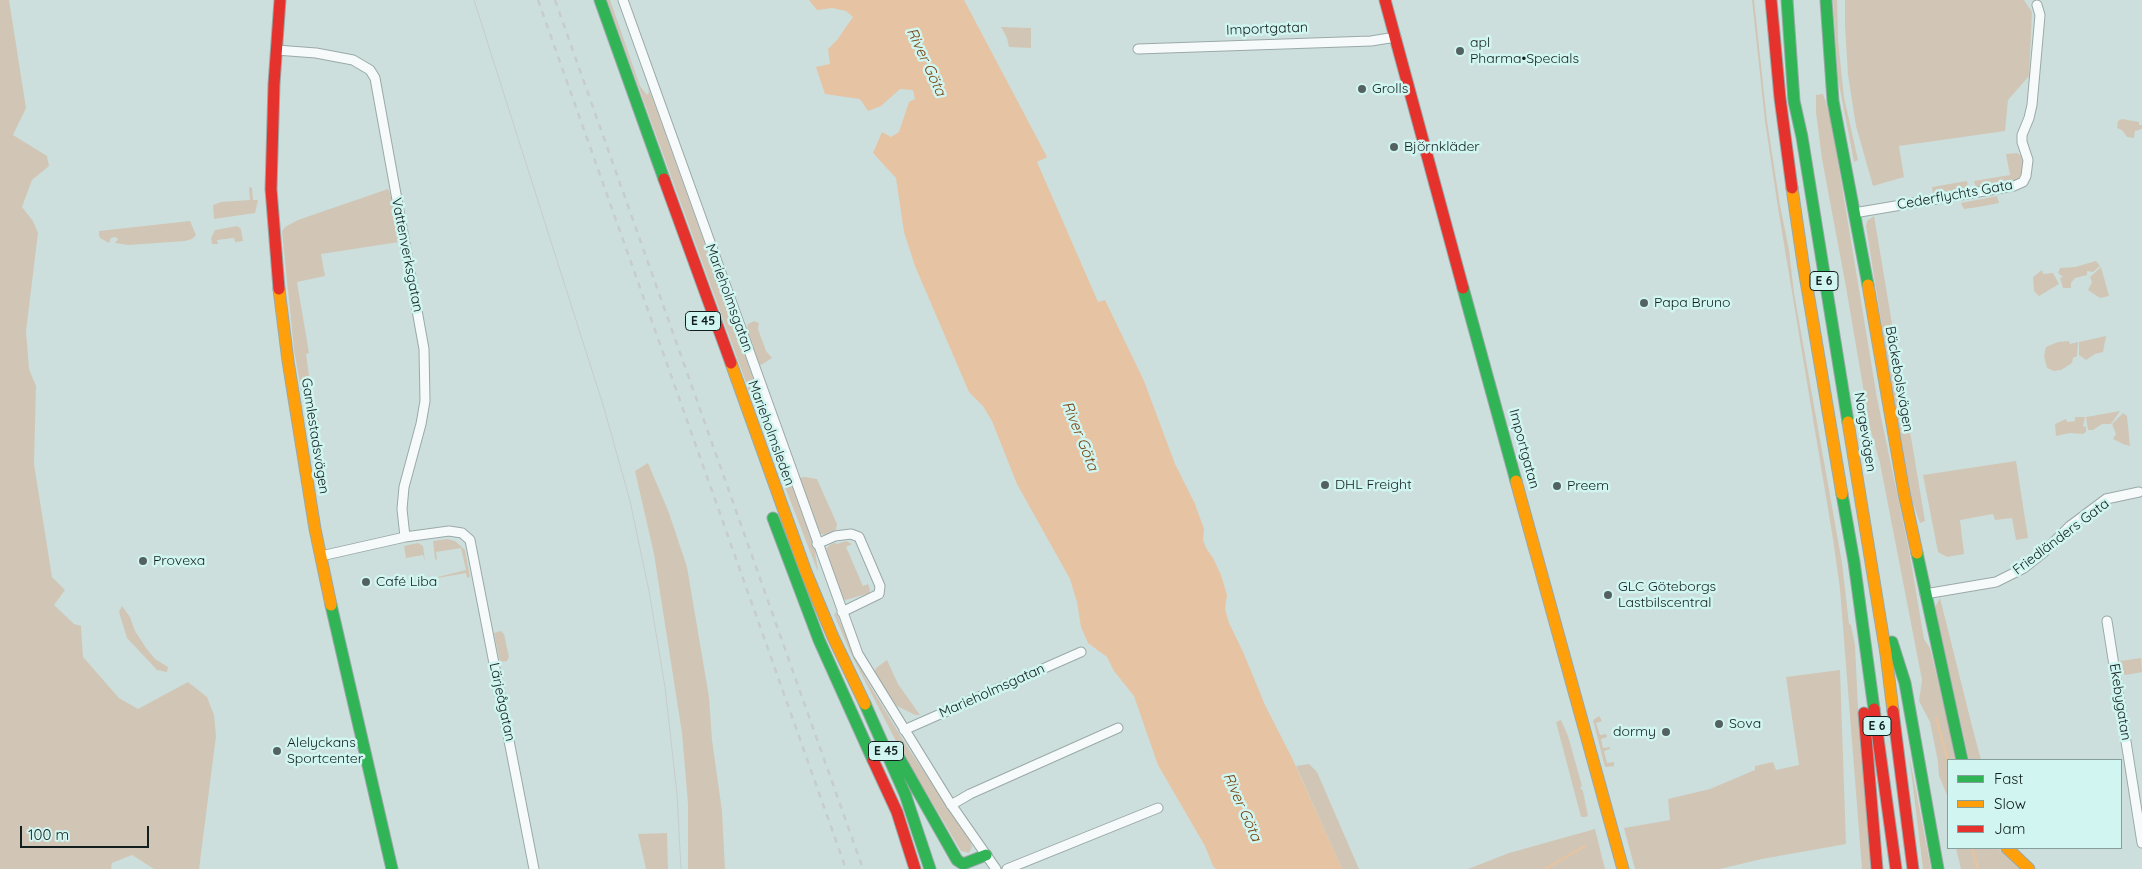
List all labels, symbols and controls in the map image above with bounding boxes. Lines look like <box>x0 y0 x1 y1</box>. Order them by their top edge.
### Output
street label: Importgatan <box>1226 19 1308 39</box>
water label: River Göta <box>902 25 950 99</box>
place label: apl Pharma•Specials <box>1470 35 1579 68</box>
marker: apl Pharma•Specials <box>1454 45 1466 57</box>
place label: Grolls <box>1372 81 1408 97</box>
marker: Grolls <box>1356 83 1368 95</box>
place label: Björnkläder <box>1404 139 1480 155</box>
marker: Björnkläder <box>1388 141 1400 153</box>
street label: Cederflychts Gata <box>1896 177 2014 213</box>
street label: Vattenverksgatan <box>388 196 426 314</box>
street label: Marieholmsgatan <box>702 242 756 354</box>
road number: E 6 <box>1810 272 1838 290</box>
place label: Papa Bruno <box>1654 295 1731 311</box>
marker: Papa Bruno <box>1638 297 1650 309</box>
road number: E 45 <box>686 312 720 331</box>
street label: Bäckebolsvägen <box>1881 325 1917 433</box>
street label: Gamlestadsvägen <box>298 377 332 495</box>
street label: Marieholmsleden <box>744 378 798 488</box>
street label: Norgevägen <box>1850 391 1880 473</box>
water label: River Göta <box>1058 399 1102 473</box>
street label: Importgatan <box>1505 407 1543 491</box>
place label: DHL Freight <box>1335 477 1412 493</box>
place label: Preem <box>1567 478 1609 494</box>
marker: DHL Freight <box>1319 479 1331 491</box>
marker: Preem <box>1551 480 1563 492</box>
street label: Friedländers Gata <box>2010 495 2112 579</box>
place label: Provexa <box>153 553 205 569</box>
marker: Provexa <box>137 555 149 567</box>
place label: Café Liba <box>376 574 437 590</box>
marker: Café Liba <box>360 576 372 588</box>
place label: GLC Göteborgs Lastbilscentral <box>1618 579 1716 612</box>
marker: GLC Göteborgs Lastbilscentral <box>1602 589 1614 601</box>
street label: Marieholmsgatan <box>937 660 1047 722</box>
street label: Lärjeågatan <box>485 661 519 743</box>
street label: Ekebygatan <box>2106 662 2134 742</box>
place label: Sova <box>1729 716 1761 732</box>
road number: E 6 <box>1863 716 1891 736</box>
marker: Sova <box>1713 718 1725 730</box>
place label: dormy <box>1613 724 1656 740</box>
marker: dormy <box>1660 726 1672 738</box>
place label: Alelyckans Sportcenter <box>287 735 363 768</box>
road number: E 45 <box>868 741 904 760</box>
marker: Alelyckans Sportcenter <box>271 745 283 757</box>
legend <box>1947 759 2122 849</box>
text: Fast <box>1994 769 2023 788</box>
water label: River Göta <box>1219 770 1265 844</box>
text: Slow <box>1994 794 2026 813</box>
scale bar <box>22 816 151 848</box>
text: Jam <box>1994 819 2025 838</box>
text: 100 m <box>28 825 69 844</box>

